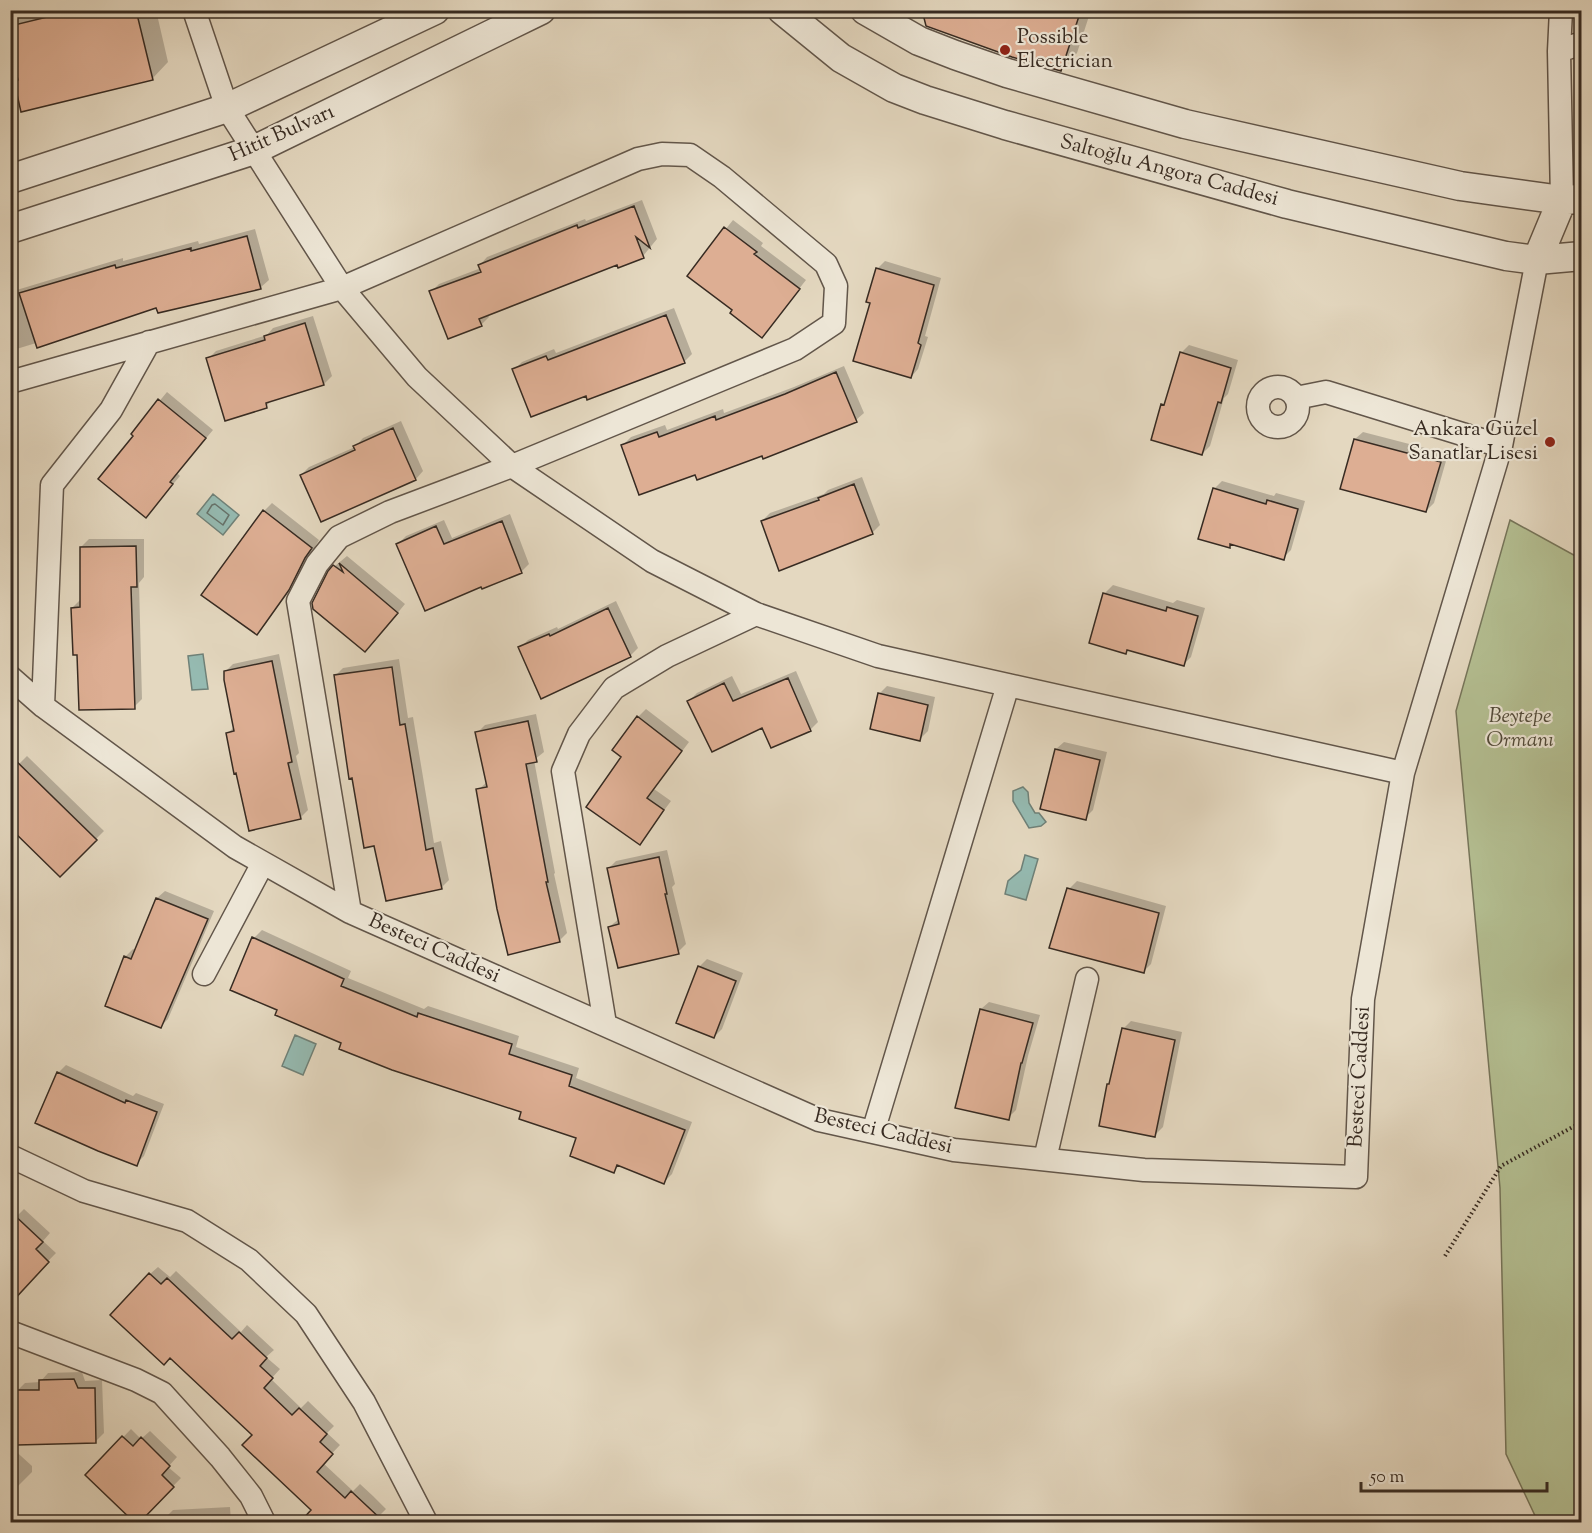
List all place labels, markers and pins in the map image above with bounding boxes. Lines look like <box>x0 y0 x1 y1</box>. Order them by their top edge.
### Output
place label: Possible Electrician <box>1017 23 1113 77</box>
marker: Possible Electrician <box>998 43 1012 57</box>
place label: Ankara Güzel Sanatlar Lisesi <box>1408 415 1538 469</box>
marker: Ankara Güzel Sanatlar Lisesi <box>1543 435 1557 449</box>

